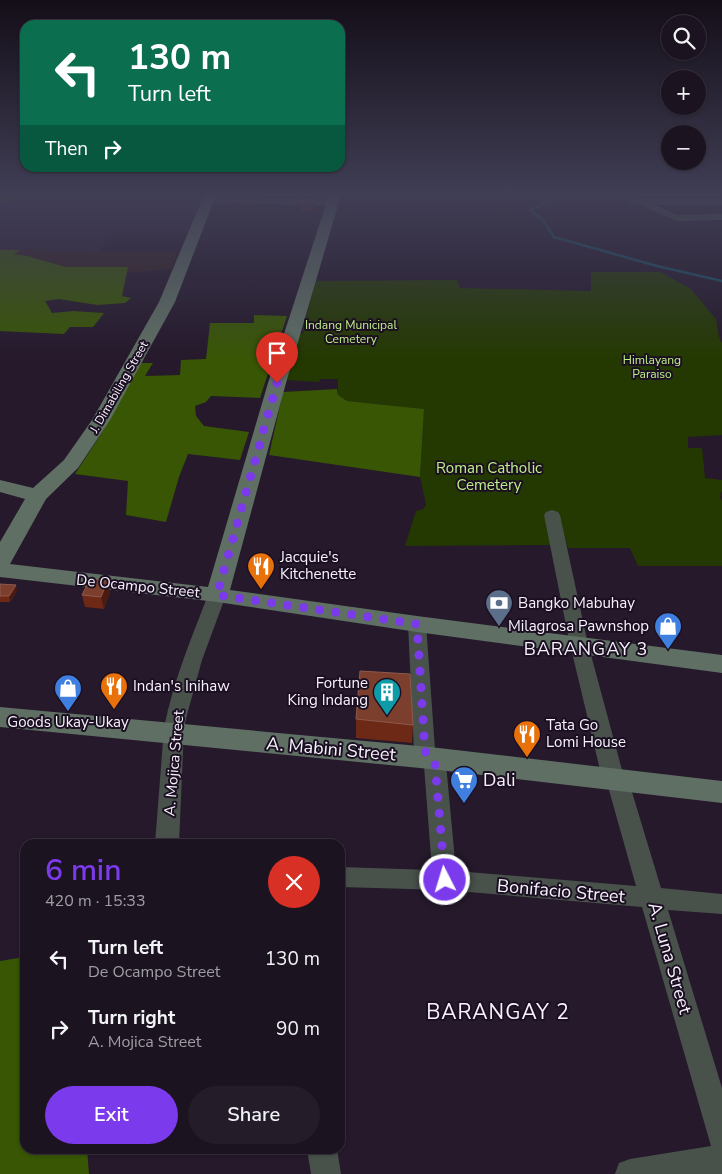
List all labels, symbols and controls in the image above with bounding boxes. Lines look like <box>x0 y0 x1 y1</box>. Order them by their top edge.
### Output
map controls <box>661 15 706 170</box>
button: search <box>661 15 706 60</box>
text: 130 m <box>128 34 231 81</box>
icon: left <box>45 40 110 105</box>
button: + <box>661 70 706 115</box>
text: Turn left <box>128 79 211 109</box>
button: − <box>661 125 706 170</box>
icon: right <box>98 135 126 163</box>
text: Then <box>45 136 88 162</box>
park label: Indang Municipal Cemetery <box>305 317 397 347</box>
pin <box>256 332 298 383</box>
street label: J. Dimabiling Street <box>86 337 152 437</box>
icon: arrive <box>263 339 291 367</box>
park label: Himlayang Paraiso <box>623 352 681 382</box>
park label: Roman Catholic Cemetery <box>436 458 542 495</box>
place label: Jacquie's Kitchenette <box>279 547 356 584</box>
restaurant icon: Jacquie's Kitchenette <box>246 551 276 590</box>
street label: De Ocampo Street <box>75 570 201 603</box>
bank icon: Bangko Mabuhay <box>484 588 514 627</box>
place label: Bangko Mabuhay <box>518 593 635 613</box>
shop icon: Milagrosa Pawnshop <box>653 611 683 650</box>
place label: Milagrosa Pawnshop <box>508 616 649 636</box>
district label: BARANGAY 3 <box>524 637 648 661</box>
restaurant icon: Indan's Inihaw <box>99 671 129 710</box>
shop icon: Goods Ukay-Ukay <box>53 673 83 712</box>
place label: Fortune King Indang <box>288 673 368 710</box>
place label: Indan's Inihaw <box>133 676 230 696</box>
building icon: Fortune King Indang <box>372 677 402 716</box>
street label: A. Mojica Street <box>159 708 189 817</box>
place label: Goods Ukay-Ukay <box>7 712 129 732</box>
place label: Tata Go Lomi House <box>546 715 626 752</box>
restaurant icon: Tata Go Lomi House <box>512 719 542 758</box>
street label: A. Mabini Street <box>265 731 397 767</box>
supermarket icon: Dali <box>449 765 479 804</box>
place label: Dali <box>483 768 515 792</box>
text: 6 min <box>45 850 121 891</box>
position arrow <box>418 853 470 905</box>
button: close <box>268 856 320 908</box>
street label: Bonifacio Street <box>496 873 627 909</box>
text: 420 m · 15:33 <box>45 890 146 912</box>
street label: A. Luna Street <box>643 899 698 1017</box>
text: Turn left <box>88 935 163 961</box>
icon: left <box>45 945 73 973</box>
text: 130 m <box>265 946 320 972</box>
text: De Ocampo Street <box>88 961 220 983</box>
district label: BARANGAY 2 <box>426 998 570 1026</box>
text: Turn right <box>88 1005 175 1031</box>
icon: right <box>45 1015 73 1043</box>
text: 90 m <box>276 1016 320 1042</box>
text: A. Mojica Street <box>88 1031 201 1053</box>
button: Exit <box>45 1086 178 1144</box>
button: Share <box>188 1086 320 1144</box>

